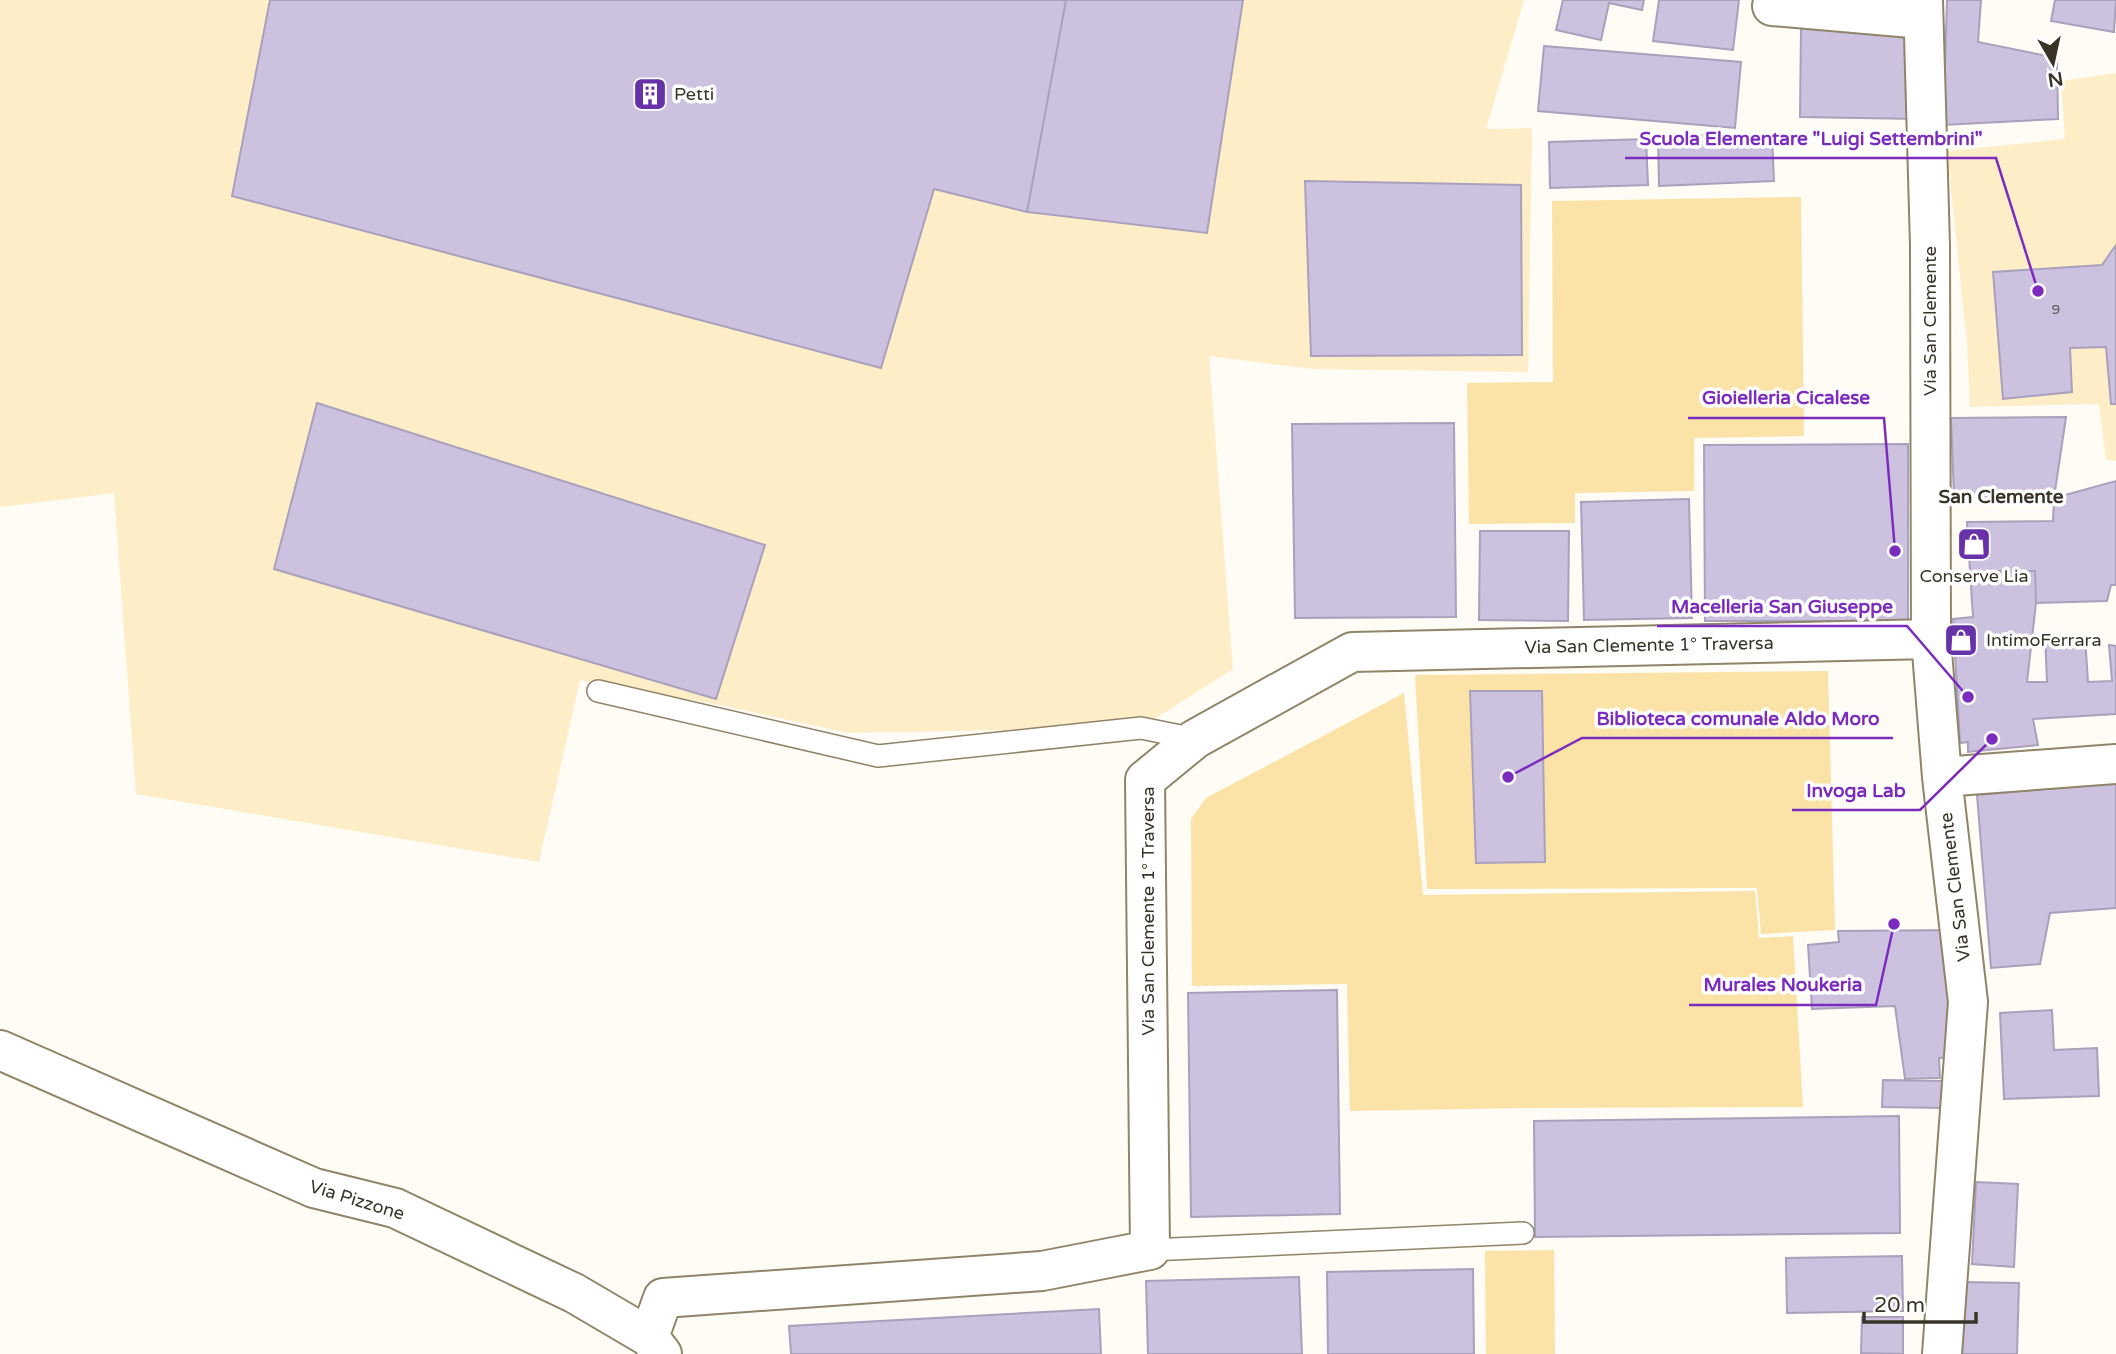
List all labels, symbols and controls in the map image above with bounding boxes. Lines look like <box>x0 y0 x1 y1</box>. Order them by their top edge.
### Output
north arrow <box>2018 28 2088 98</box>
text: N <box>2046 67 2065 91</box>
building icon: Petti <box>631 75 669 113</box>
place label: Petti <box>674 83 714 105</box>
callout: Scuola Elementare "Luigi Settembrini" <box>1625 118 1996 158</box>
text: Scuola Elementare "Luigi Settembrini" <box>1640 128 1983 151</box>
street label: Via San Clemente <box>1919 246 1941 396</box>
house number: 9 <box>2052 301 2060 318</box>
callout: Gioielleria Cicalese <box>1688 378 1884 418</box>
text: Gioielleria Cicalese <box>1702 387 1870 409</box>
district label: San Clemente <box>1938 486 2064 508</box>
shop icon: Conserve Lia <box>1955 525 1993 563</box>
place label: Conserve Lia <box>1919 565 2029 587</box>
callout: Macelleria San Giuseppe <box>1657 586 1907 626</box>
text: Macelleria San Giuseppe <box>1671 596 1893 619</box>
shop icon: IntimoFerrara <box>1942 621 1980 659</box>
place label: IntimoFerrara <box>1986 629 2102 651</box>
street label: Via San Clemente 1° Traversa <box>1524 632 1774 658</box>
callout: Biblioteca comunale Aldo Moro <box>1582 698 1893 738</box>
text: Biblioteca comunale Aldo Moro <box>1597 708 1879 730</box>
callout: Invoga Lab <box>1792 770 1920 810</box>
text: Invoga Lab <box>1806 780 1906 803</box>
street label: Via San Clemente 1° Traversa <box>1137 786 1159 1036</box>
street label: Via San Clemente <box>1935 811 1975 963</box>
callout: Murales Noukeria <box>1689 965 1876 1005</box>
text: Murales Noukeria <box>1704 974 1862 996</box>
street label: Via Pizzone <box>307 1175 407 1225</box>
scale bar <box>1864 1280 1976 1324</box>
text: 20 m <box>1874 1293 1925 1318</box>

